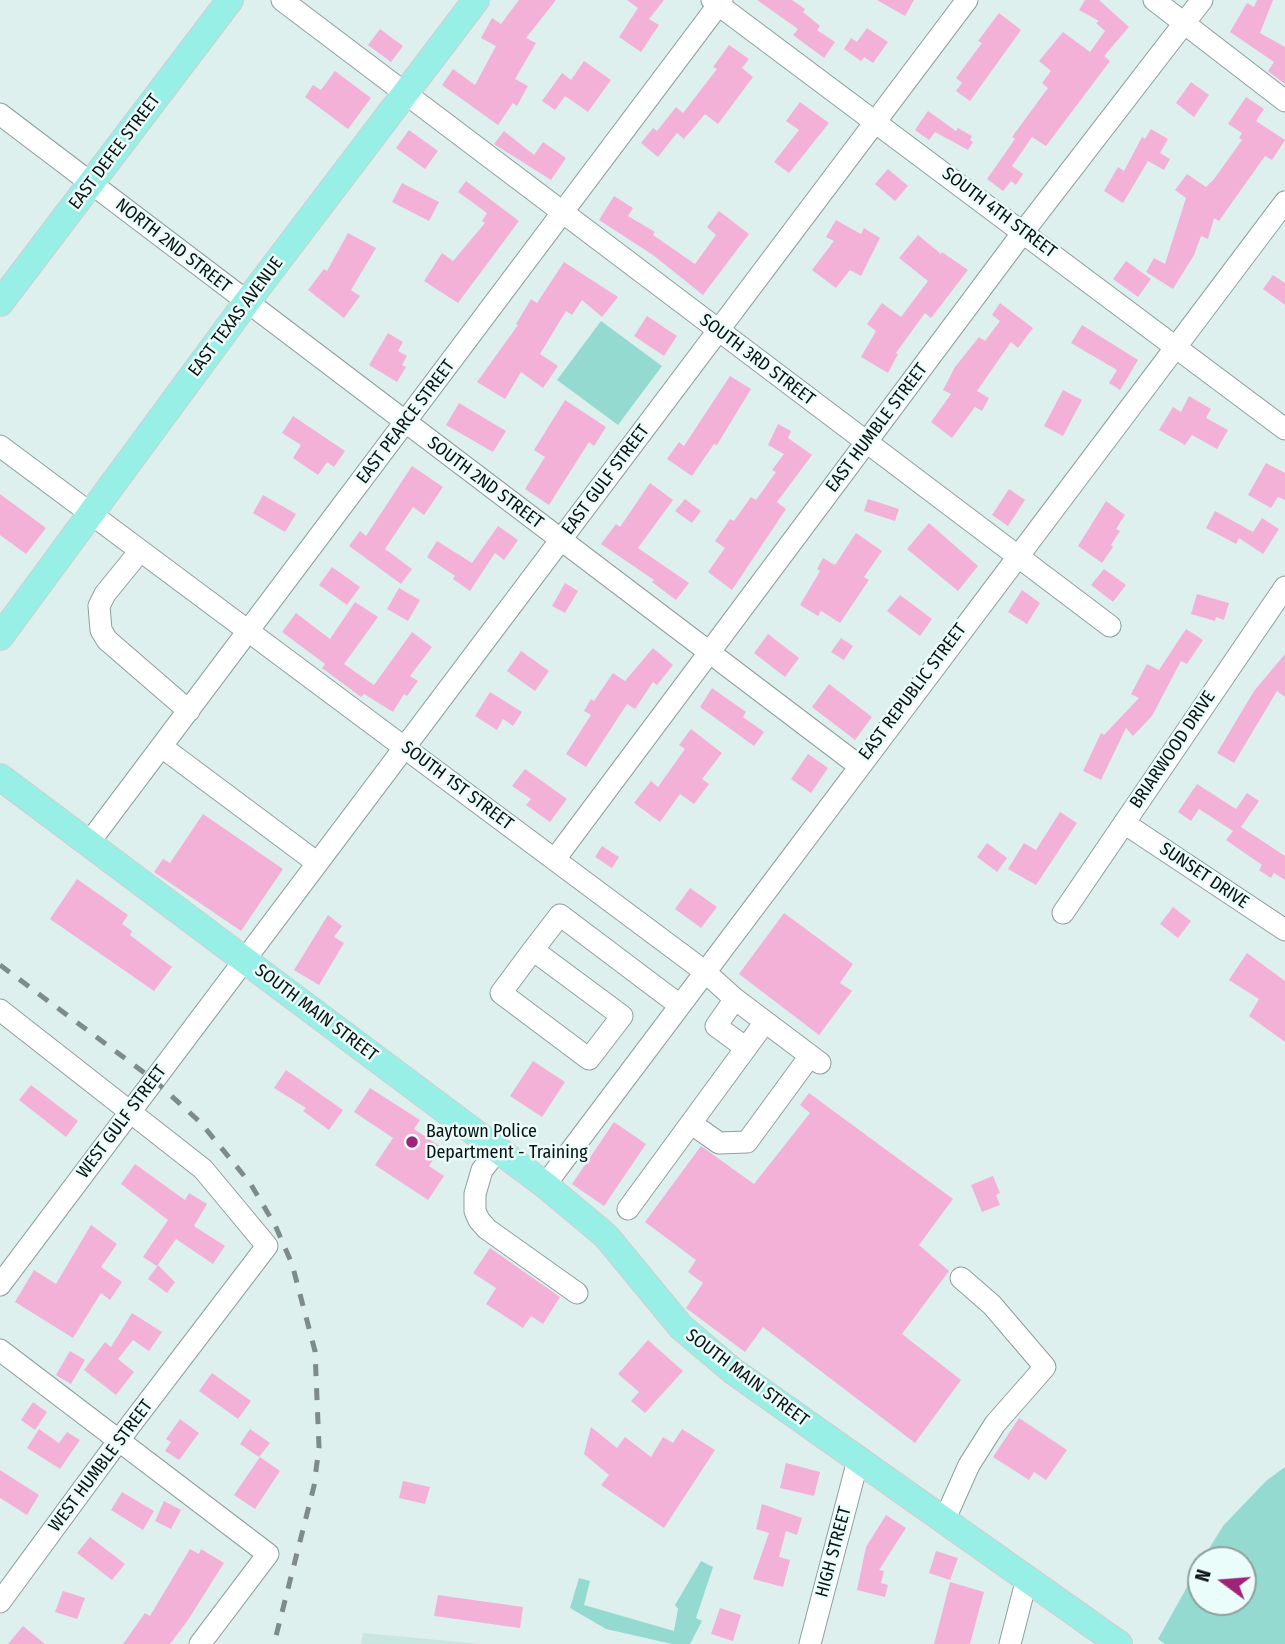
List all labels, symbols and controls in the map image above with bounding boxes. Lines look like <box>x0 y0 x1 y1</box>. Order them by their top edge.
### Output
street label: EAST DEFEE STREET <box>65 90 165 214</box>
street label: SOUTH 4TH STREET <box>938 163 1060 263</box>
street label: NORTH 2ND STREET <box>111 194 235 298</box>
street label: EAST TEXAS AVENUE <box>184 253 288 381</box>
street label: SOUTH 3RD STREET <box>695 310 819 410</box>
street label: EAST PEARCE STREET <box>352 356 460 488</box>
street label: EAST HUMBLE STREET <box>822 359 932 497</box>
street label: EAST GULF STREET <box>558 421 654 539</box>
street label: SOUTH 2ND STREET <box>423 432 547 534</box>
street label: EAST REPUBLIC STREET <box>855 620 971 764</box>
street label: BRIARWOOD DRIVE <box>1126 687 1220 813</box>
street label: SOUTH 1ST STREET <box>397 737 517 835</box>
street label: SUNSET DRIVE <box>1155 838 1253 914</box>
street label: SOUTH MAIN STREET <box>250 960 382 1066</box>
street label: WEST GULF STREET <box>73 1061 171 1183</box>
place label: Baytown Police Department - Training <box>426 1121 588 1164</box>
marker: Baytown Police Department - Training <box>404 1134 420 1150</box>
street label: SOUTH MAIN STREET <box>681 1325 813 1431</box>
street label: WEST HUMBLE STREET <box>44 1396 158 1536</box>
street label: HIGH STREET <box>812 1504 856 1600</box>
north arrow <box>1187 1546 1257 1616</box>
text: N <box>1191 1567 1216 1584</box>

